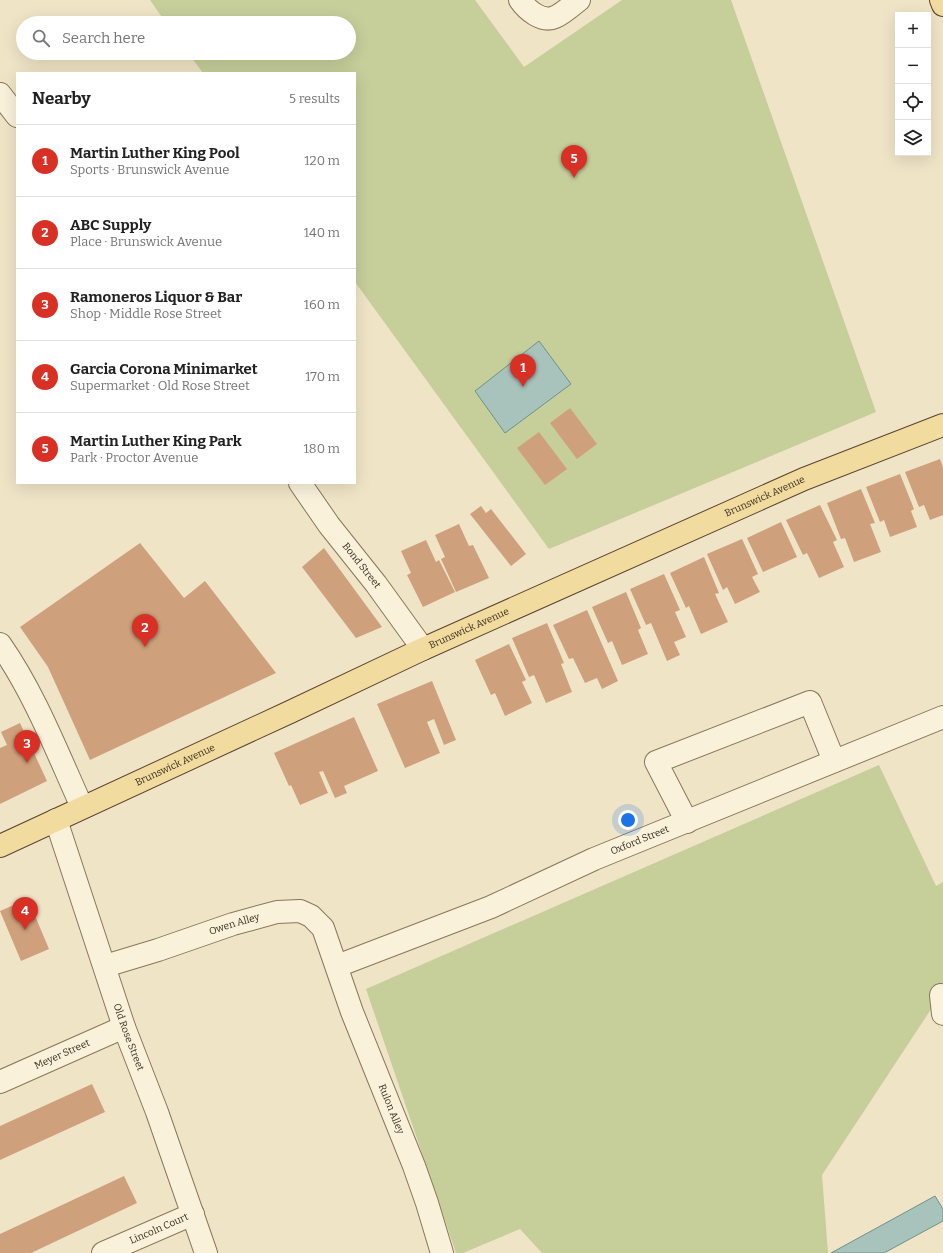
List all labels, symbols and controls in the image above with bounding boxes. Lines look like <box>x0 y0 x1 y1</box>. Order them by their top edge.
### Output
map controls <box>895 12 931 156</box>
button: + <box>895 12 931 48</box>
search box <box>16 16 356 60</box>
icon: search <box>30 27 52 49</box>
text: Search here <box>62 29 145 47</box>
button: − <box>895 48 931 84</box>
button: locate <box>895 84 931 120</box>
text: Nearby <box>32 88 91 109</box>
text: 5 results <box>289 91 340 106</box>
button: layers <box>895 120 931 156</box>
text: Martin Luther King Pool <box>70 144 240 162</box>
pin: 5 <box>561 145 587 178</box>
text: 1 <box>42 153 48 168</box>
text: 120 m <box>304 153 340 168</box>
text: Sports · Brunswick Avenue <box>70 162 229 177</box>
text: ABC Supply <box>70 216 151 234</box>
text: 2 <box>41 225 49 240</box>
text: 140 m <box>304 225 340 240</box>
text: Place · Brunswick Avenue <box>70 234 222 249</box>
text: Ramoneros Liquor & Bar <box>70 288 242 306</box>
text: 3 <box>41 297 49 312</box>
text: 160 m <box>304 297 340 312</box>
text: Shop · Middle Rose Street <box>70 306 222 321</box>
pin: 1 <box>510 354 536 387</box>
text: Garcia Corona Minimarket <box>70 360 258 378</box>
text: 4 <box>41 369 49 384</box>
text: 170 m <box>305 369 340 384</box>
text: Supermarket · Old Rose Street <box>70 378 250 393</box>
text: Martin Luther King Park <box>70 432 242 450</box>
text: 5 <box>41 441 49 456</box>
text: 180 m <box>304 441 340 456</box>
text: Park · Proctor Avenue <box>70 450 198 465</box>
street label: Brunswick Avenue <box>723 473 807 520</box>
street label: Bond Street <box>340 541 383 591</box>
street label: Brunswick Avenue <box>427 605 511 652</box>
pin: 2 <box>132 614 158 647</box>
pin: 3 <box>14 730 40 763</box>
street label: Brunswick Avenue <box>133 741 217 789</box>
your location <box>618 810 638 830</box>
street label: Oxford Street <box>609 823 671 858</box>
pin: 4 <box>12 897 38 930</box>
street label: Owen Alley <box>208 911 262 938</box>
street label: Old Rose Street <box>111 1002 147 1073</box>
street label: Meyer Street <box>33 1037 92 1072</box>
street label: Rulon Alley <box>376 1082 407 1137</box>
street label: Lincoln Court <box>128 1211 191 1247</box>

